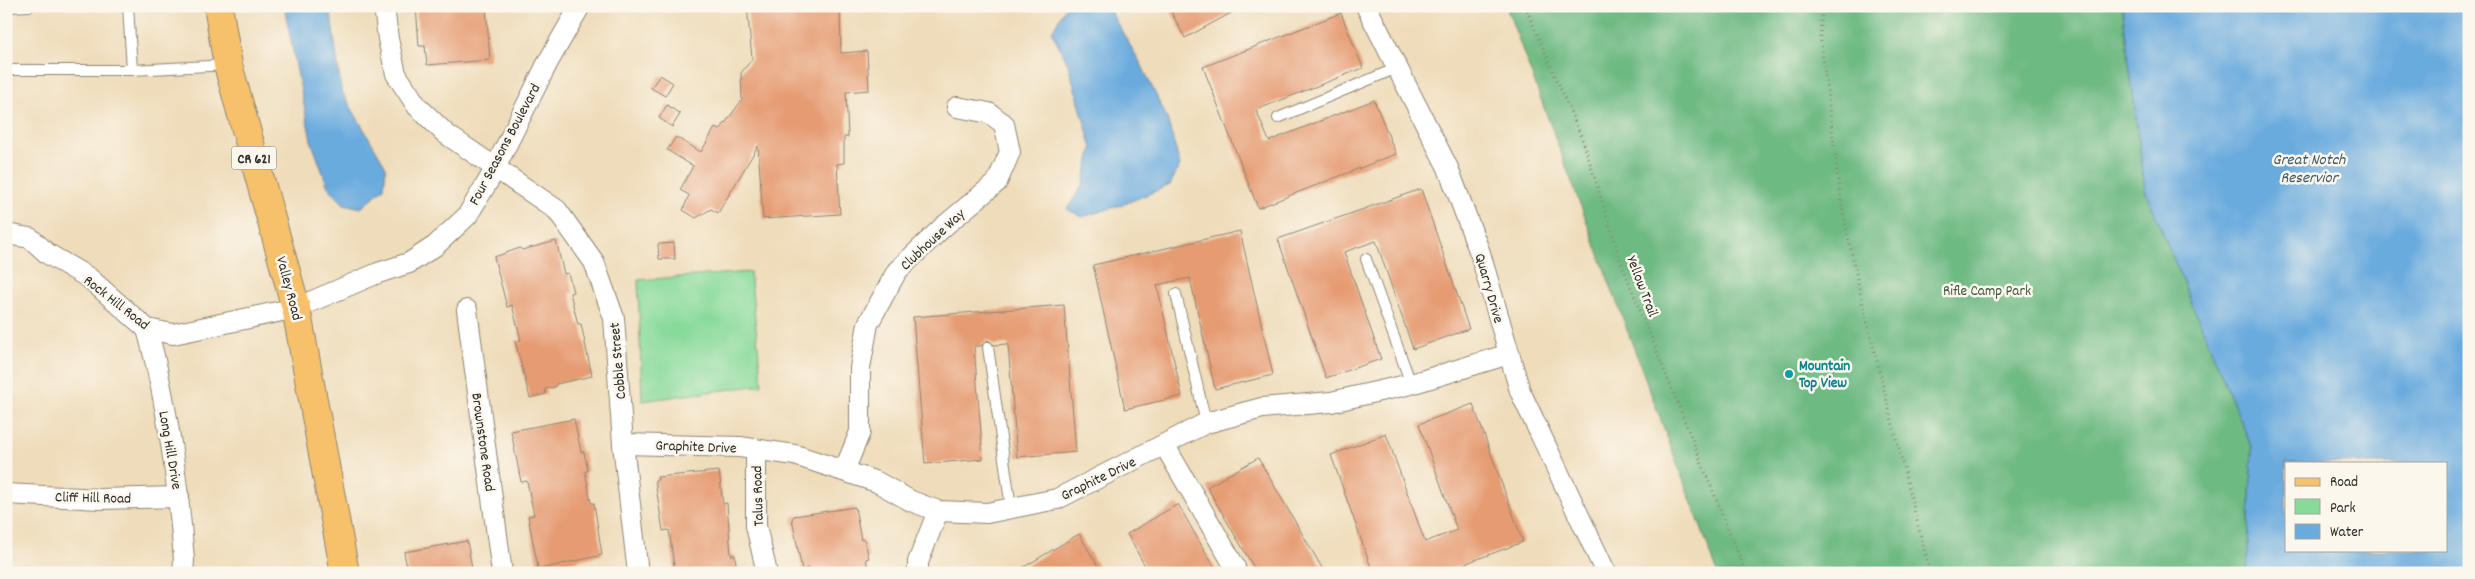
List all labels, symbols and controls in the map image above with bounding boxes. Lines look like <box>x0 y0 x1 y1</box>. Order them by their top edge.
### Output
street label: Four Seasons Boulevard <box>464 80 547 210</box>
road number: CR 621 <box>232 146 276 170</box>
water label: Great Notch Reservior <box>2273 149 2346 190</box>
street label: Clubhouse Way <box>896 204 972 276</box>
street label: Quarry Drive <box>1468 251 1509 326</box>
street label: Yellow Trail <box>1619 253 1663 321</box>
street label: Valley Road <box>269 254 307 323</box>
street label: Rock Hill Road <box>78 271 154 336</box>
park label: Rifle Camp Park <box>1943 281 2031 303</box>
street label: Cobble Street <box>605 321 633 400</box>
place label: Mountain Top View <box>1799 356 1850 395</box>
marker: Mountain Top View <box>1783 368 1795 380</box>
street label: Brownstone Road <box>464 391 500 493</box>
street label: Long Hill Drive <box>151 409 187 492</box>
street label: Graphite Drive <box>655 436 737 460</box>
street label: Graphite Drive <box>1058 452 1141 507</box>
legend <box>2285 462 2448 552</box>
street label: Talus Road <box>747 465 771 527</box>
text: Road <box>2330 472 2358 494</box>
street label: Cliff Hill Road <box>55 487 131 511</box>
text: Park <box>2330 498 2356 520</box>
text: Water <box>2330 522 2364 544</box>

